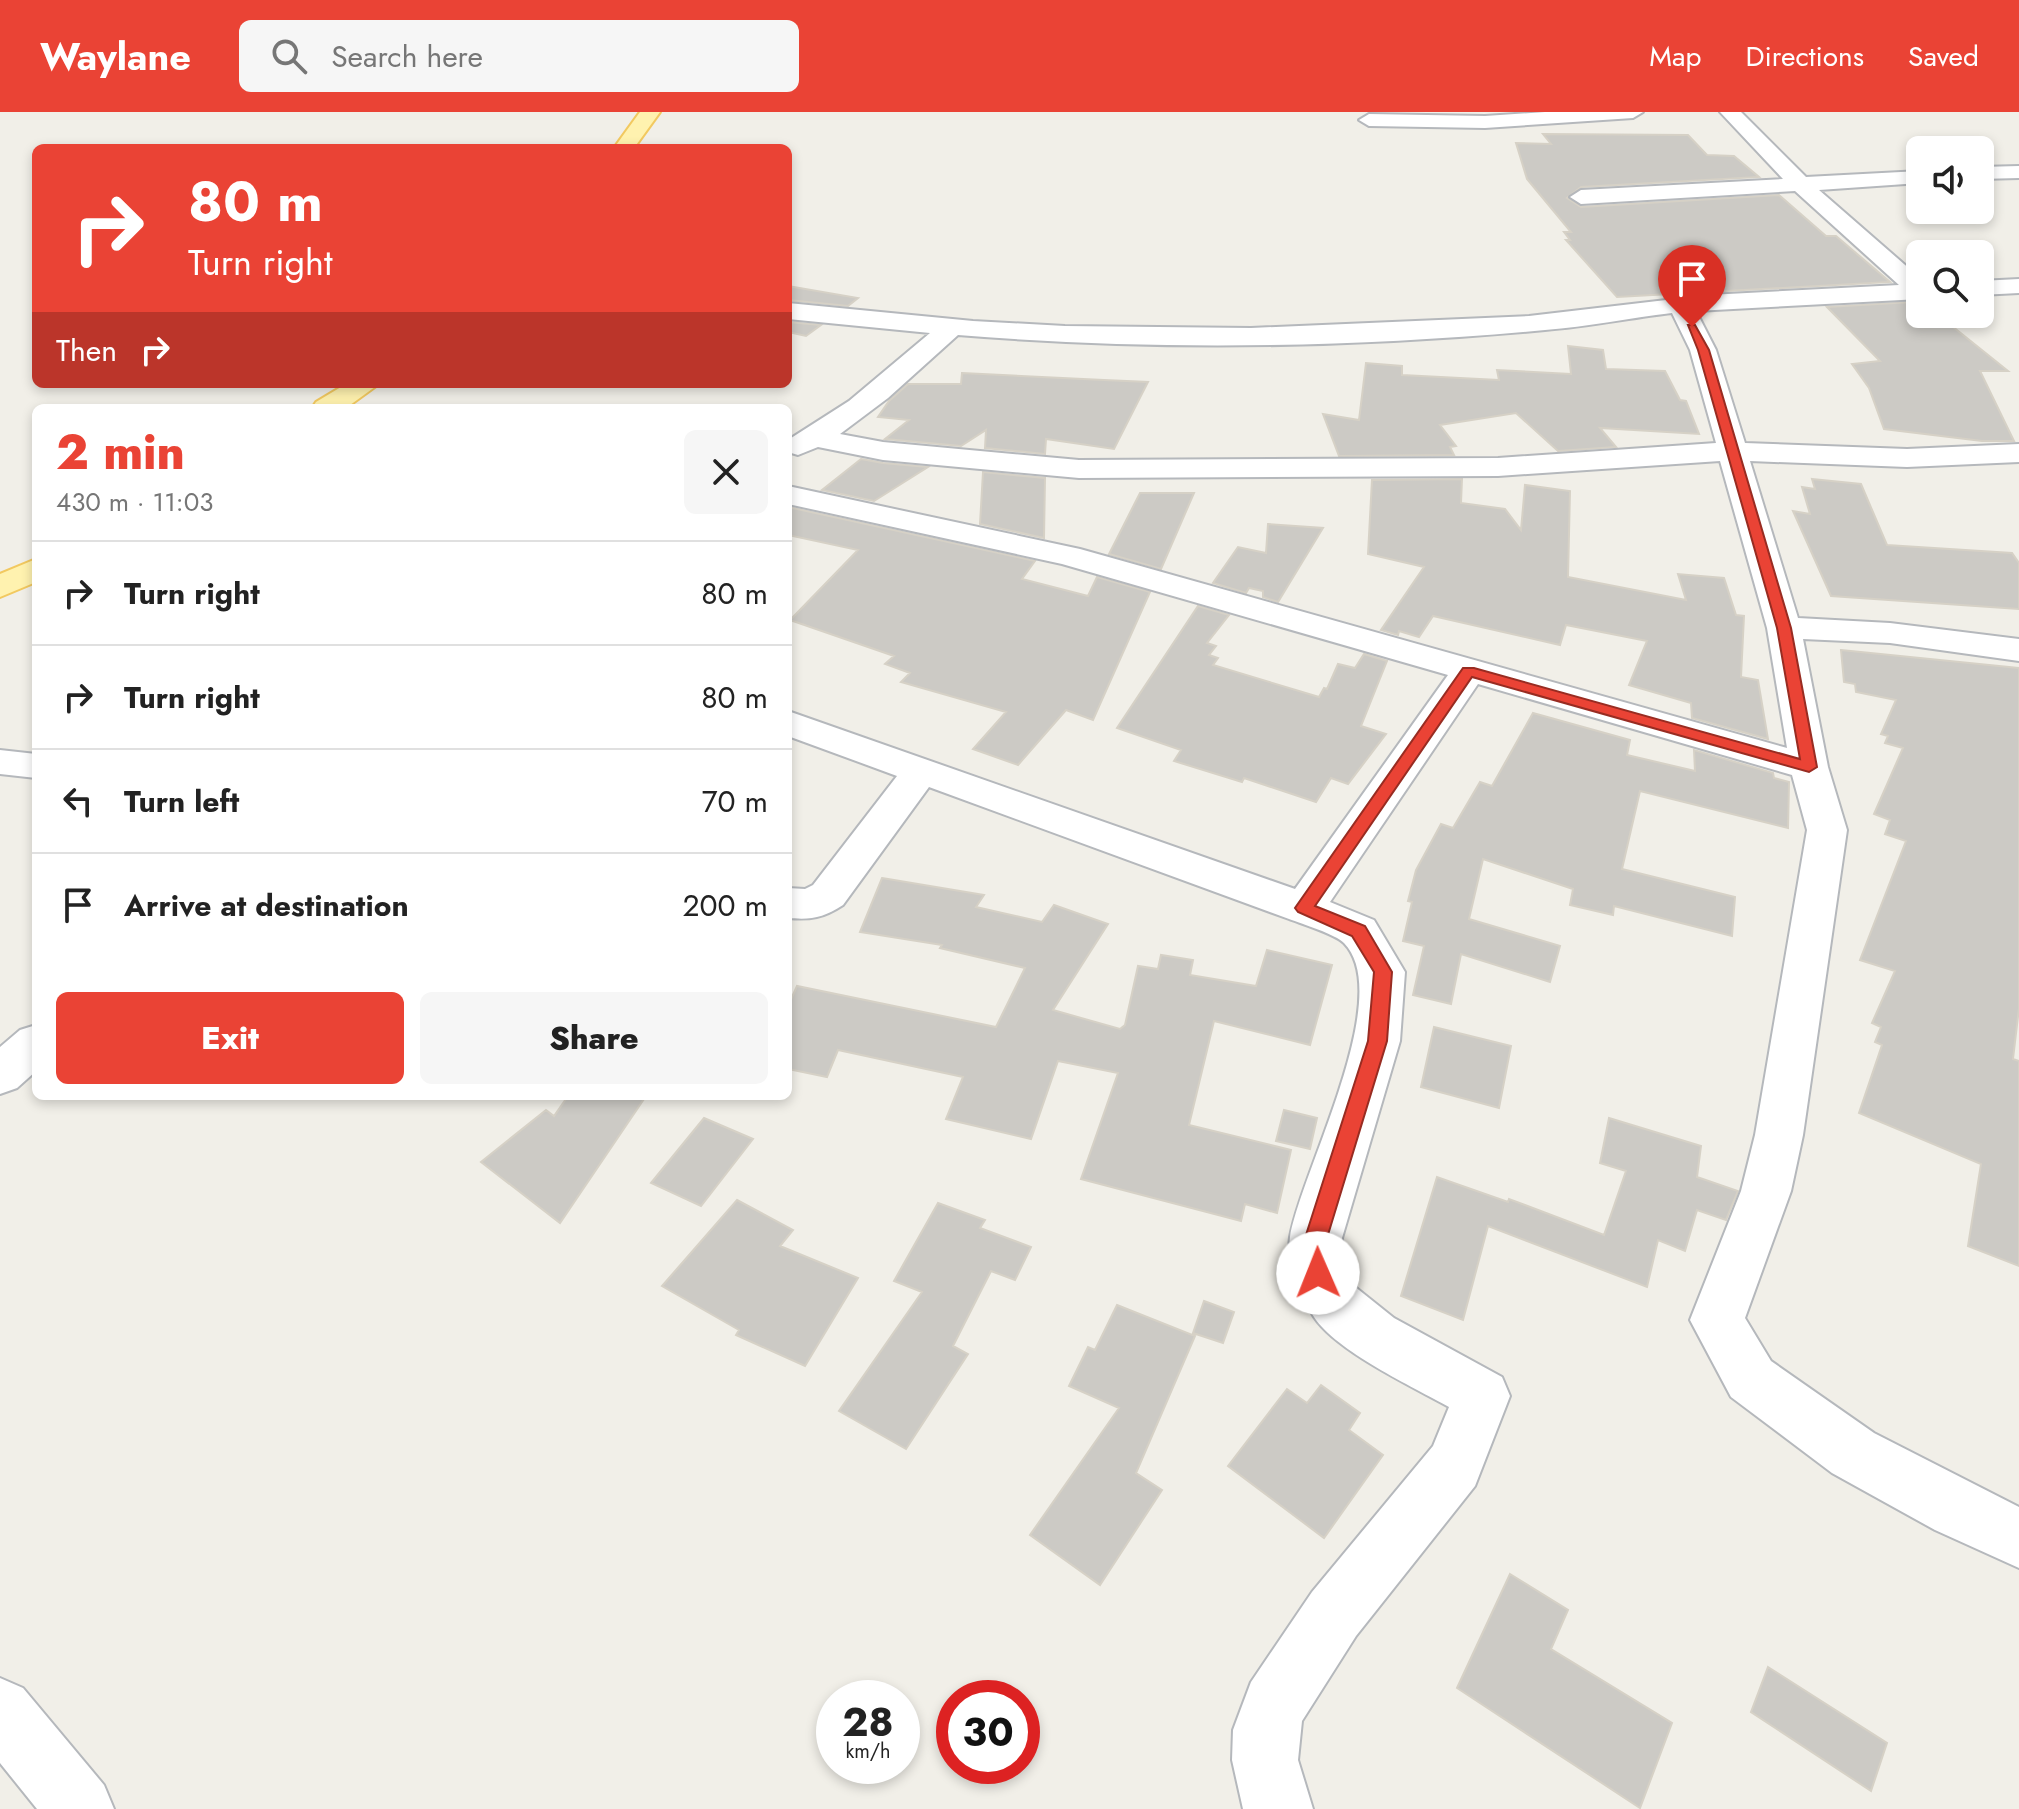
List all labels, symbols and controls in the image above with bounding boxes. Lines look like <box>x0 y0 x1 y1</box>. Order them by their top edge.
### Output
search box <box>239 20 799 92</box>
text: Waylane <box>40 29 191 84</box>
icon: search <box>267 34 311 78</box>
text: Search here <box>331 35 483 78</box>
text: Map <box>1649 36 1701 77</box>
text: Directions <box>1745 36 1864 77</box>
text: Saved <box>1908 36 1979 77</box>
map controls <box>1906 136 1994 328</box>
button: sound <box>1906 136 1994 224</box>
text: 80 m <box>188 161 323 242</box>
icon: right <box>56 176 160 280</box>
text: Turn right <box>188 236 333 288</box>
button: search <box>1906 240 1994 328</box>
pin <box>1658 245 1726 327</box>
icon: arrive <box>1670 257 1714 301</box>
icon: right <box>133 328 177 372</box>
text: Then <box>56 329 117 372</box>
text: 2 min <box>56 418 185 487</box>
button: close <box>684 430 768 514</box>
text: 430 m · 11:03 <box>56 483 213 521</box>
icon: right <box>56 571 100 615</box>
text: Turn right <box>124 572 260 615</box>
text: 80 m <box>701 572 768 615</box>
icon: right <box>56 675 100 719</box>
text: Turn right <box>124 676 260 719</box>
text: 80 m <box>701 676 768 719</box>
icon: left <box>56 779 100 823</box>
text: Turn left <box>124 780 239 823</box>
text: 70 m <box>702 780 768 823</box>
icon: arrive <box>56 883 100 927</box>
text: Arrive at destination <box>124 884 409 927</box>
text: 200 m <box>683 884 768 927</box>
button: Exit <box>56 992 404 1084</box>
button: Share <box>420 992 768 1084</box>
position arrow <box>1276 1231 1360 1315</box>
speed limit sign: 30 <box>936 1680 1040 1784</box>
text: 28 <box>842 1693 894 1751</box>
text: km/h <box>845 1737 891 1766</box>

